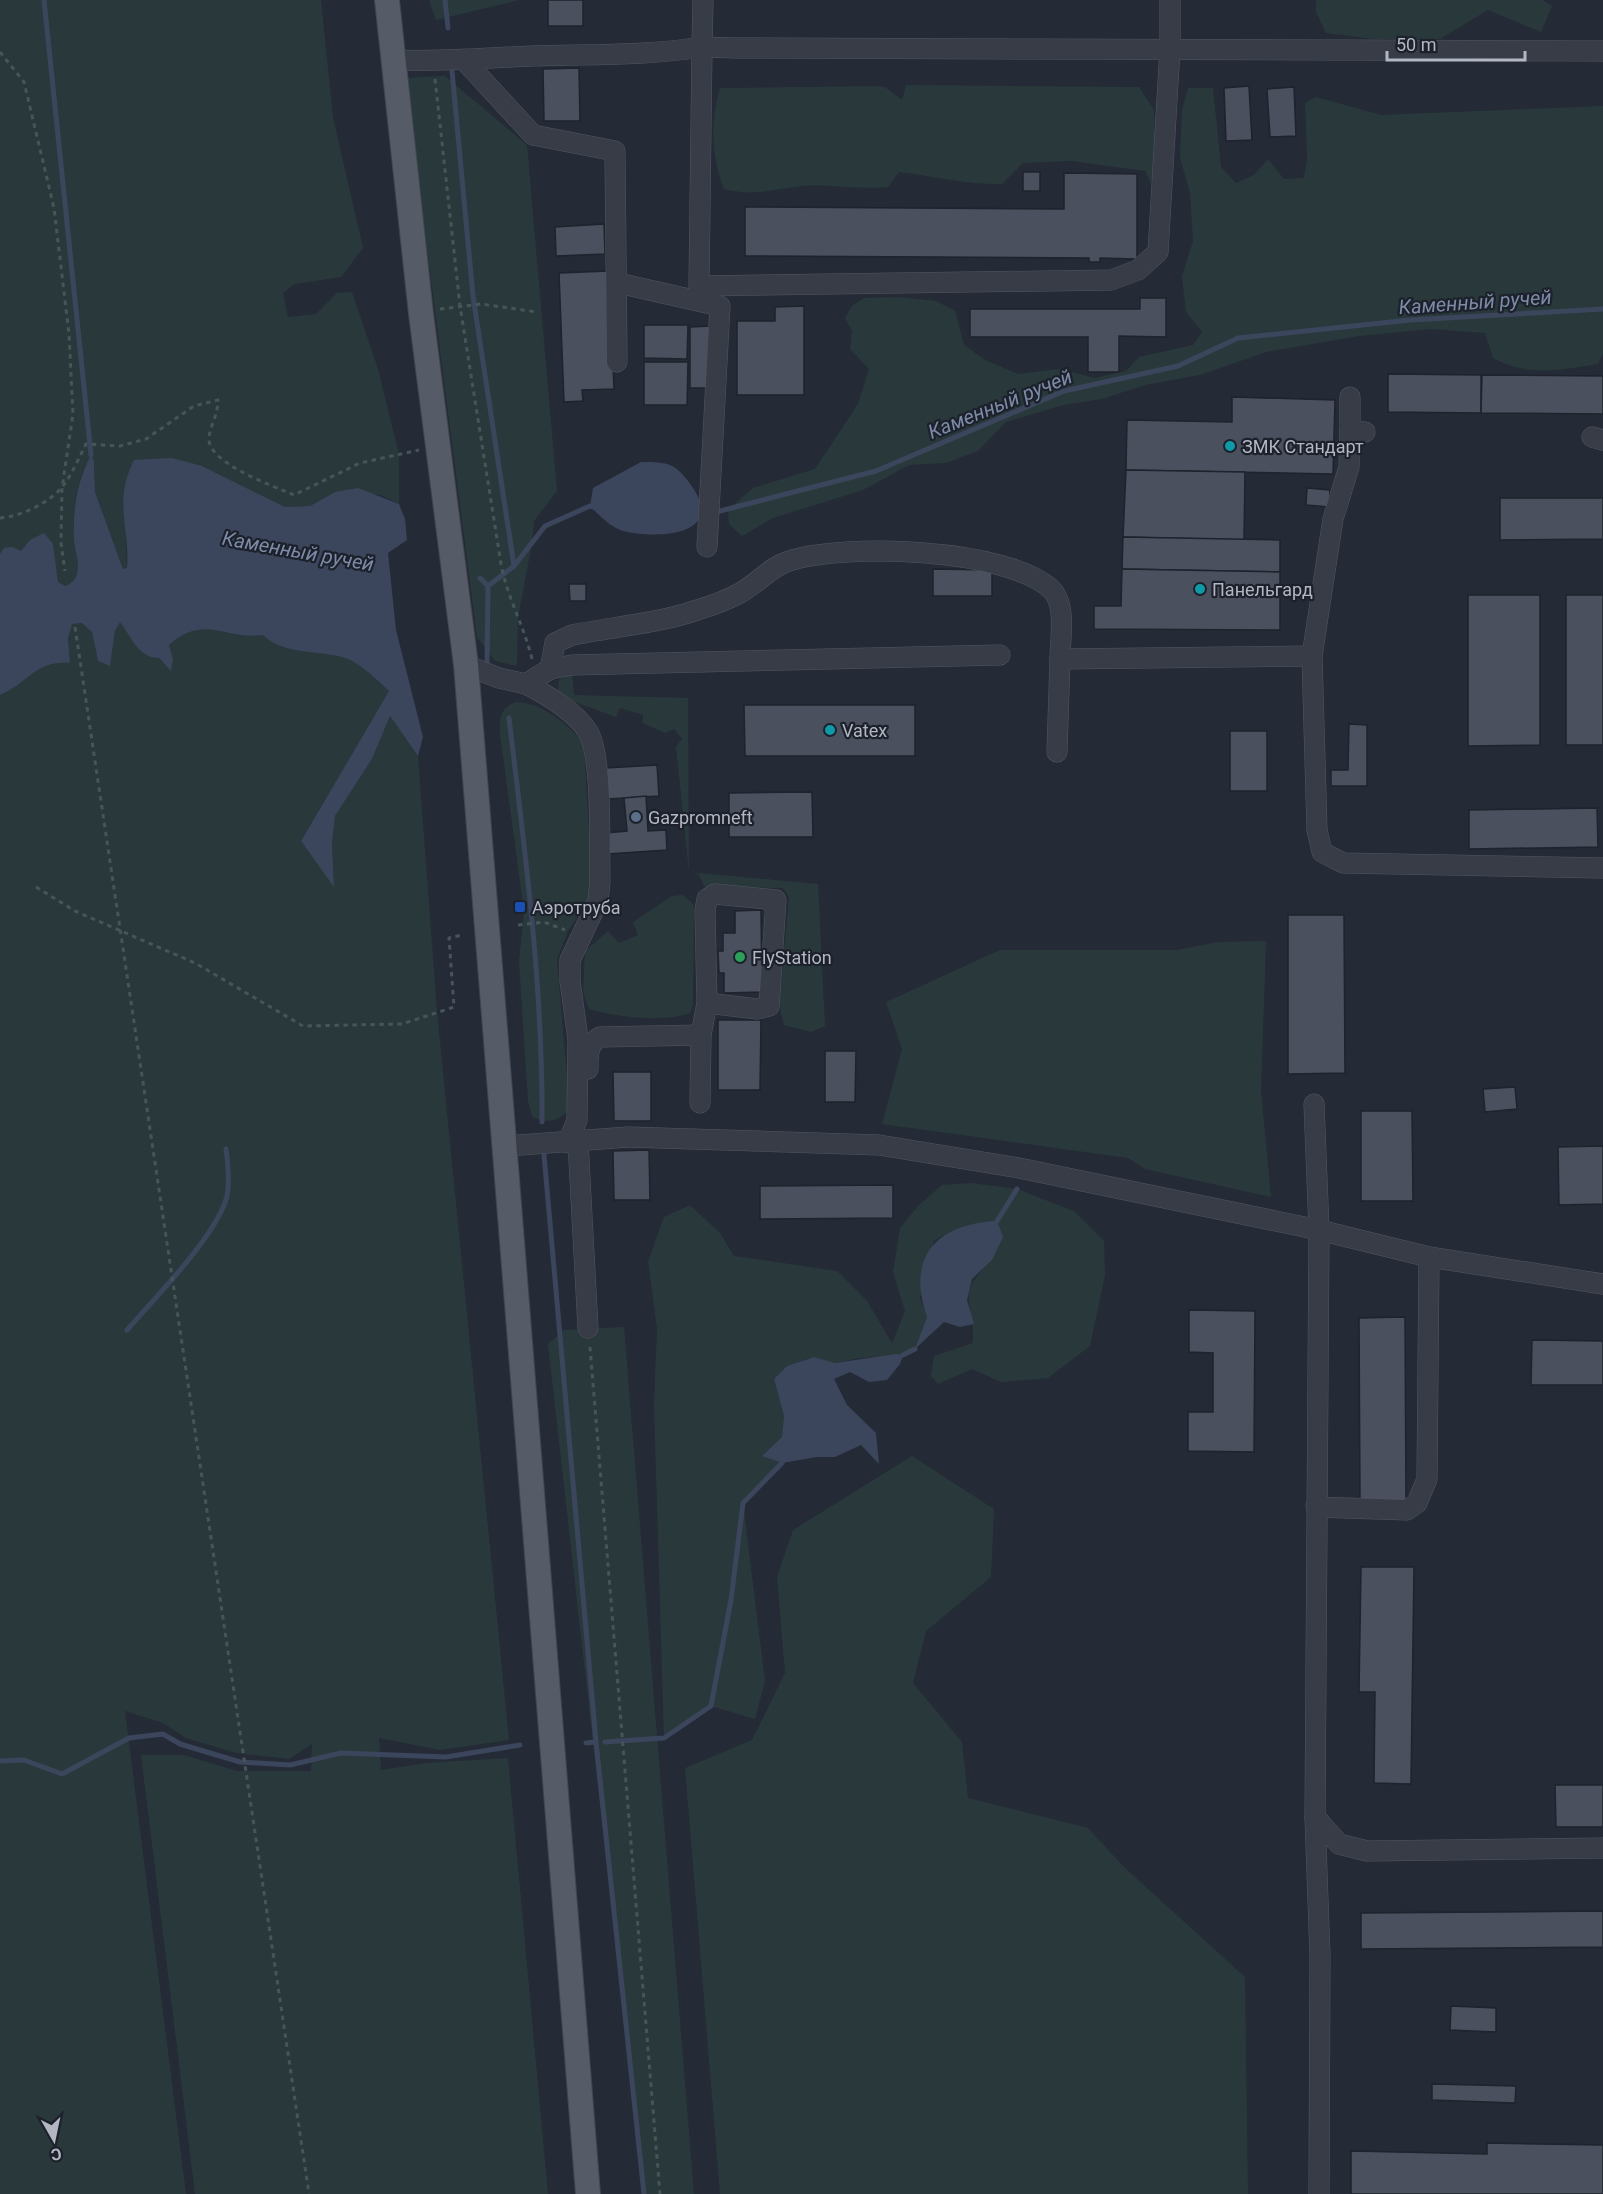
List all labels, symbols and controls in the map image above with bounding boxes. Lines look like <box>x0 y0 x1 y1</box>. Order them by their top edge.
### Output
scale bar <box>1387 24 1525 62</box>
text: 50 m <box>1396 34 1436 55</box>
water label: Каменный ручей <box>1398 285 1552 319</box>
water label: Каменный ручей <box>924 364 1076 444</box>
place label: ЗМК Стандарт <box>1242 436 1364 457</box>
marker: ЗМК Стандарт <box>1223 439 1237 453</box>
water label: Каменный ручей <box>220 526 376 576</box>
place label: Панельгард <box>1212 579 1313 600</box>
marker: Панельгард <box>1193 582 1207 596</box>
place label: Vatex <box>842 720 887 741</box>
marker: Vatex <box>823 723 837 737</box>
place label: Gazpromneft <box>648 807 753 828</box>
marker: Gazpromneft <box>629 810 643 824</box>
place label: Аэротруба <box>532 897 621 918</box>
marker: Аэротруба <box>513 900 527 914</box>
place label: FlyStation <box>752 947 832 968</box>
marker: FlyStation <box>733 950 747 964</box>
north arrow <box>24 2110 84 2170</box>
text: С <box>50 2144 63 2165</box>

